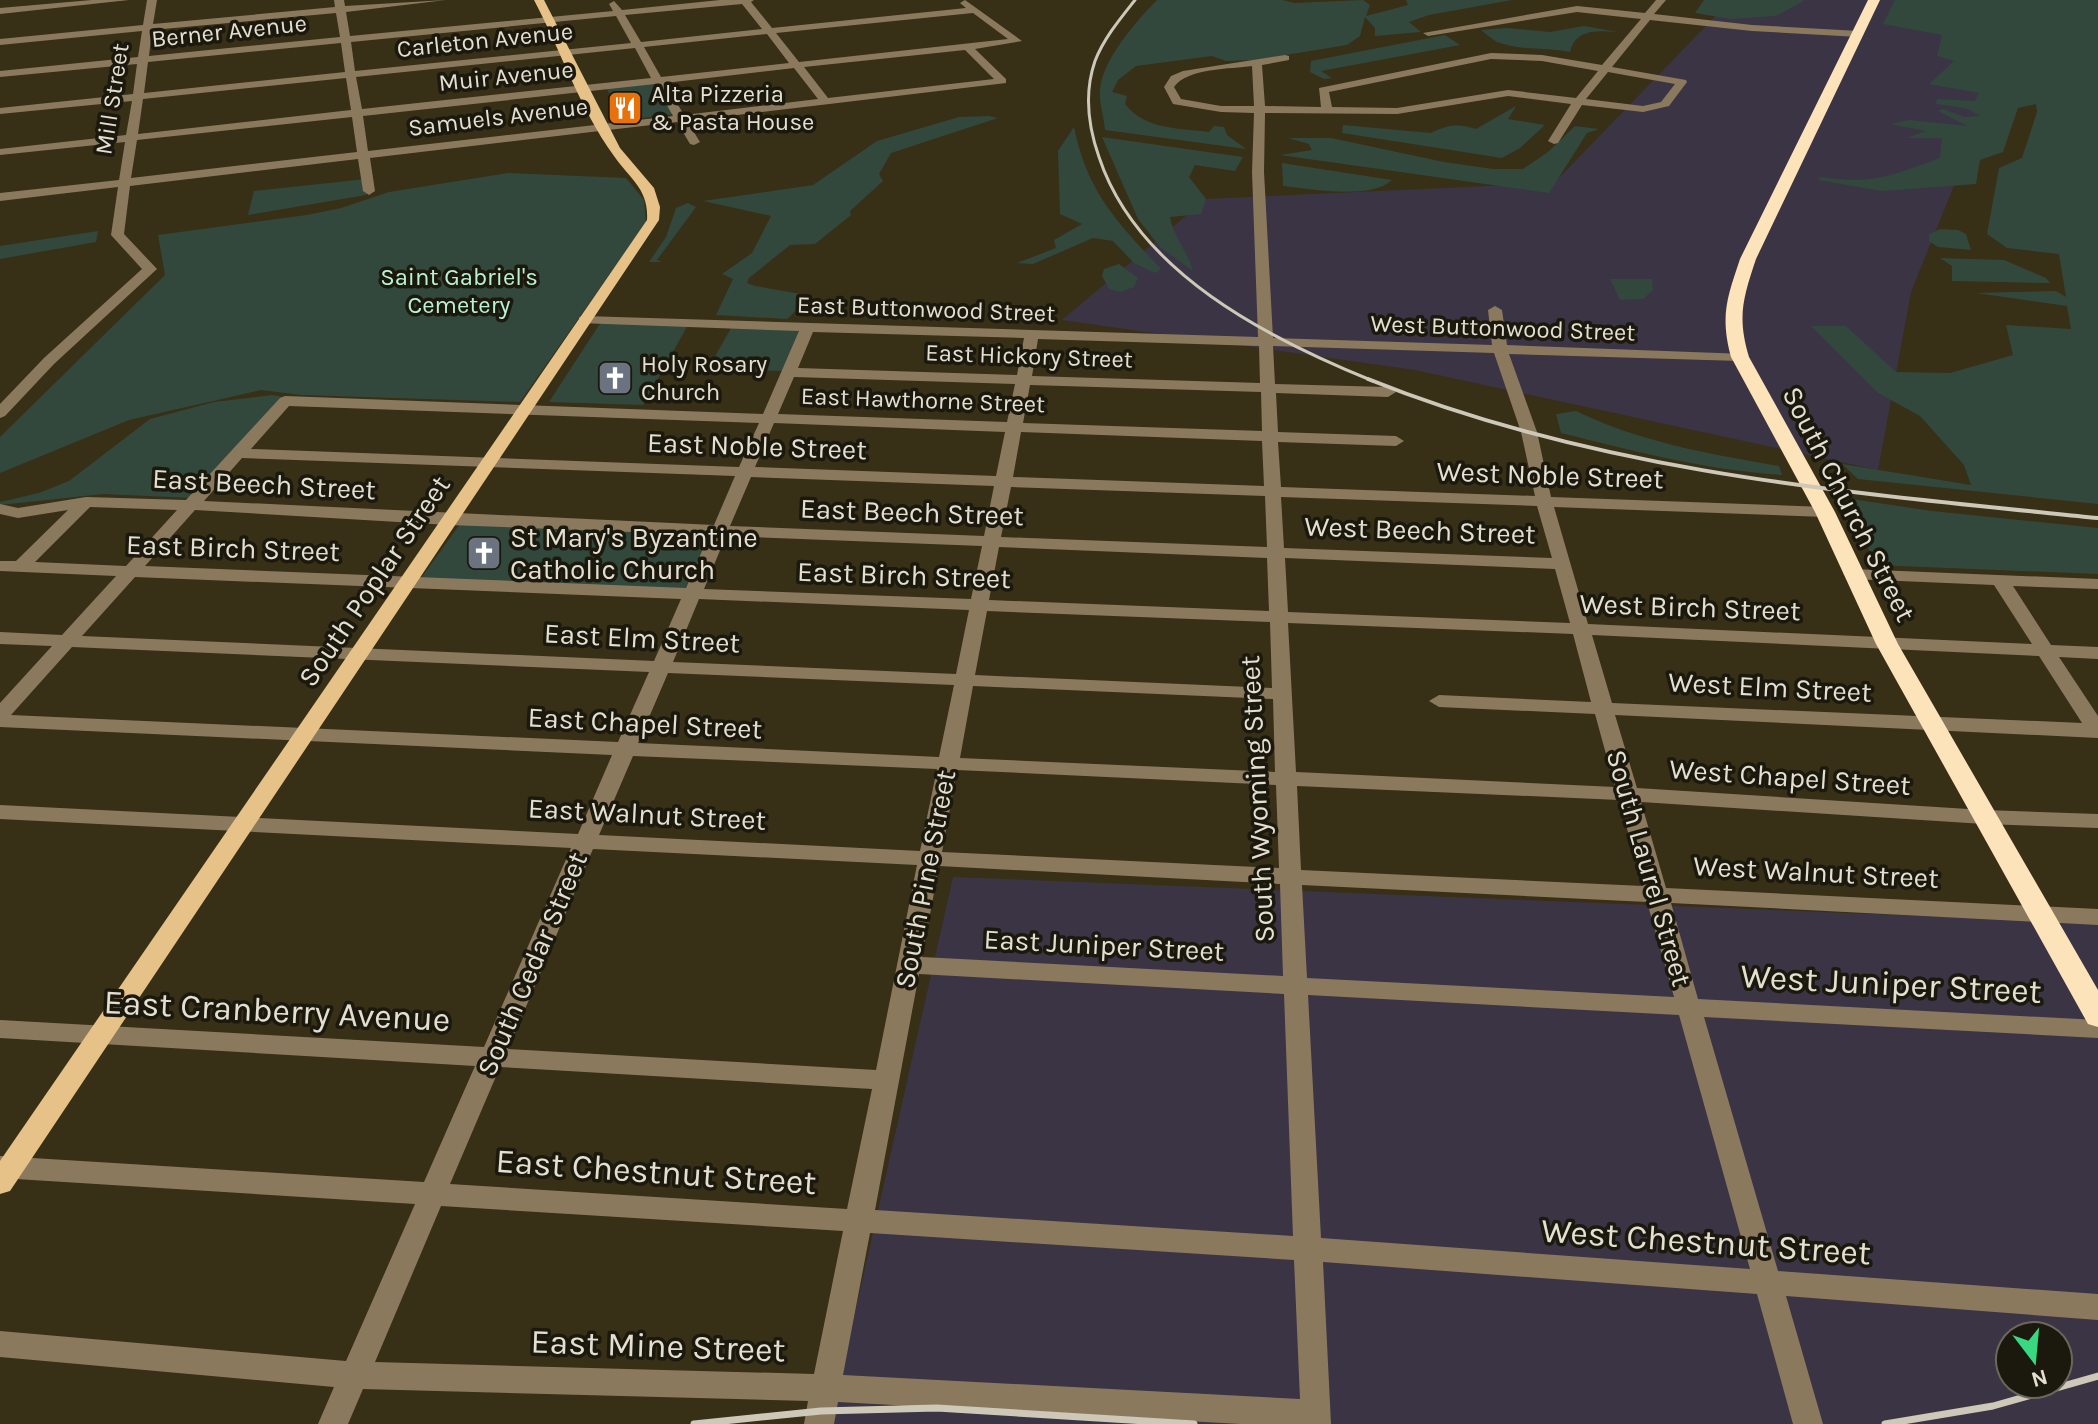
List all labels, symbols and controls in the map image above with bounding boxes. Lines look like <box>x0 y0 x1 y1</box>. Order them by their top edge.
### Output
street label: Berner Avenue <box>150 9 308 53</box>
street label: Carleton Avenue <box>396 17 574 63</box>
street label: Mill Street <box>89 41 135 157</box>
street label: Muir Avenue <box>437 55 575 97</box>
place label: Alta Pizzeria & Pasta House <box>651 80 814 136</box>
restaurant icon: Alta Pizzeria & Pasta House <box>606 89 644 127</box>
street label: Samuels Avenue <box>406 92 590 142</box>
park label: Saint Gabriel's Cemetery <box>380 263 538 319</box>
street label: East Buttonwood Street <box>796 290 1056 328</box>
street label: West Buttonwood Street <box>1370 309 1636 347</box>
street label: East Hickory Street <box>925 338 1133 374</box>
place label: Holy Rosary Church <box>641 350 767 406</box>
church icon: Holy Rosary Church <box>596 359 634 397</box>
street label: South Church Street <box>1775 381 1923 627</box>
street label: East Hawthorne Street <box>800 382 1046 418</box>
street label: East Noble Street <box>647 426 867 466</box>
street label: West Noble Street <box>1436 455 1664 495</box>
street label: East Beech Street <box>151 462 377 506</box>
street label: South Poplar Street <box>291 469 457 693</box>
street label: East Beech Street <box>799 492 1025 532</box>
street label: West Beech Street <box>1304 509 1536 551</box>
place label: St Mary's Byzantine Catholic Church <box>510 521 758 586</box>
street label: East Birch Street <box>126 528 340 568</box>
church icon: St Mary's Byzantine Catholic Church <box>465 534 503 572</box>
street label: East Birch Street <box>797 555 1011 595</box>
street label: West Birch Street <box>1579 587 1801 627</box>
street label: East Elm Street <box>543 616 741 660</box>
street label: South Wyoming Street <box>1233 655 1281 943</box>
street label: West Elm Street <box>1667 665 1873 709</box>
street label: East Chapel Street <box>527 700 763 746</box>
street label: South Laurel Street <box>1599 746 1699 990</box>
street label: West Chapel Street <box>1668 752 1912 802</box>
street label: South Pine Street <box>888 767 962 991</box>
street label: East Walnut Street <box>527 791 767 837</box>
street label: South Cedar Street <box>470 847 594 1081</box>
street label: West Walnut Street <box>1692 849 1940 895</box>
street label: East Juniper Street <box>983 922 1225 968</box>
street label: West Juniper Street <box>1739 956 2043 1012</box>
street label: East Cranberry Avenue <box>103 982 451 1040</box>
street label: East Chestnut Street <box>494 1141 818 1203</box>
street label: West Chestnut Street <box>1540 1211 1872 1273</box>
north arrow <box>1994 1320 2074 1400</box>
street label: East Mine Street <box>530 1322 786 1370</box>
text: N <box>2028 1364 2050 1393</box>

